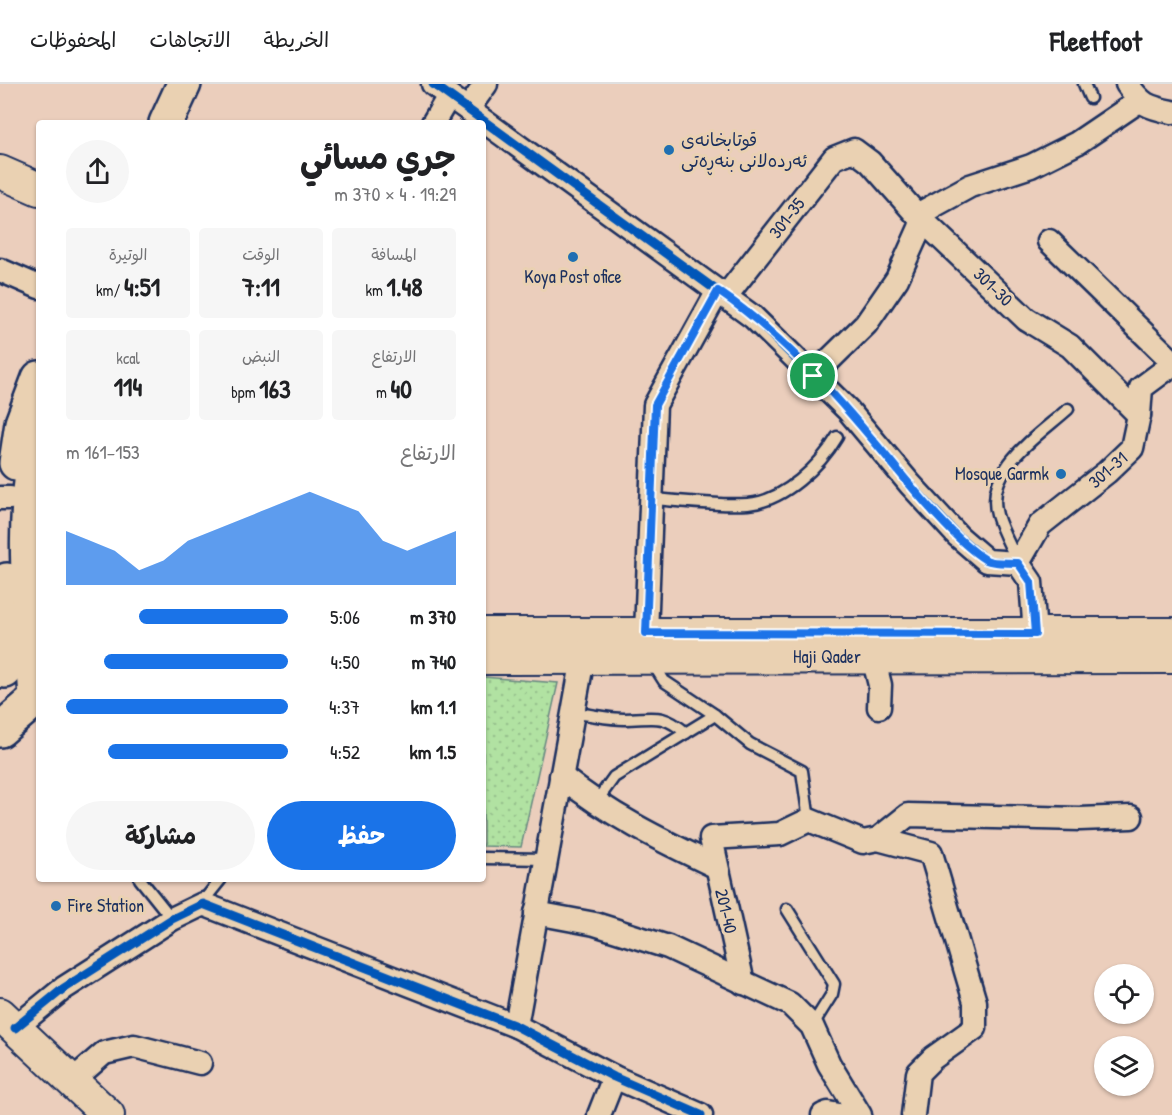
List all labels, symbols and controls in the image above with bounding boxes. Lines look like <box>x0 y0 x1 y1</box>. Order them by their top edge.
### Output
text: Fleetfoot <box>1050 22 1142 60</box>
text: المحفوظات <box>30 25 116 54</box>
text: الاتجاهات <box>149 25 231 54</box>
text: الخريطة <box>264 25 329 54</box>
place label: قوتابخانه‌ی ئه‌رده‌لانی بنه‌ڕه‌تی <box>681 127 807 176</box>
text: جري مسائي <box>300 135 456 179</box>
button: share <box>66 140 129 203</box>
marker: قوتابخانه‌ی ئه‌رده‌لانی بنه‌ڕه‌تی <box>662 143 676 157</box>
text: 19:29 · 4 × 370 m <box>334 180 456 207</box>
street label: 301-35 <box>763 192 811 243</box>
text: الوتيرة <box>109 243 147 265</box>
text: الوقت <box>242 243 280 265</box>
text: المسافة <box>371 243 417 265</box>
marker: Koya Post ofice <box>566 250 580 264</box>
street label: 301-30 <box>968 262 1019 312</box>
place label: Koya Post ofice <box>524 264 622 289</box>
text: 4:51 <box>124 269 160 304</box>
text: 7:11 <box>242 269 280 304</box>
text: 1.48 <box>387 269 423 304</box>
text: /km <box>96 279 124 301</box>
text: km <box>365 279 387 301</box>
text: النبض <box>242 345 280 367</box>
text: الارتفاع <box>372 345 416 367</box>
text: kcal <box>116 347 140 369</box>
pin <box>787 350 838 401</box>
icon: arrive <box>796 359 829 392</box>
text: 114 <box>114 369 142 404</box>
text: 163 <box>259 371 291 406</box>
text: 40 <box>391 371 412 406</box>
text: bpm <box>231 381 259 403</box>
text: m <box>376 381 391 403</box>
text: 153–161 m <box>66 438 140 465</box>
text: الارتفاع <box>400 439 456 466</box>
street label: 301-31 <box>1083 446 1133 494</box>
place label: Mosque Garmk <box>955 461 1050 486</box>
marker: Mosque Garmk <box>1054 467 1068 481</box>
text: 5:06 <box>330 603 360 630</box>
text: 370 m <box>410 603 456 630</box>
street label: Haji Qader <box>793 644 861 669</box>
text: 4:50 <box>330 648 360 675</box>
text: 740 m <box>411 648 456 675</box>
text: 4:37 <box>329 693 360 720</box>
text: 1.1 km <box>411 693 456 720</box>
text: 4:52 <box>330 738 360 765</box>
text: 1.5 km <box>409 738 456 765</box>
button: مشاركة <box>66 801 255 870</box>
button: حفظ <box>267 801 456 870</box>
street label: 201-40 <box>709 886 744 936</box>
place label: Fire Station <box>67 893 144 918</box>
marker: Fire Station <box>49 899 63 913</box>
map controls <box>1094 964 1154 1096</box>
button: locate <box>1094 964 1154 1024</box>
button: layers <box>1094 1036 1154 1096</box>

